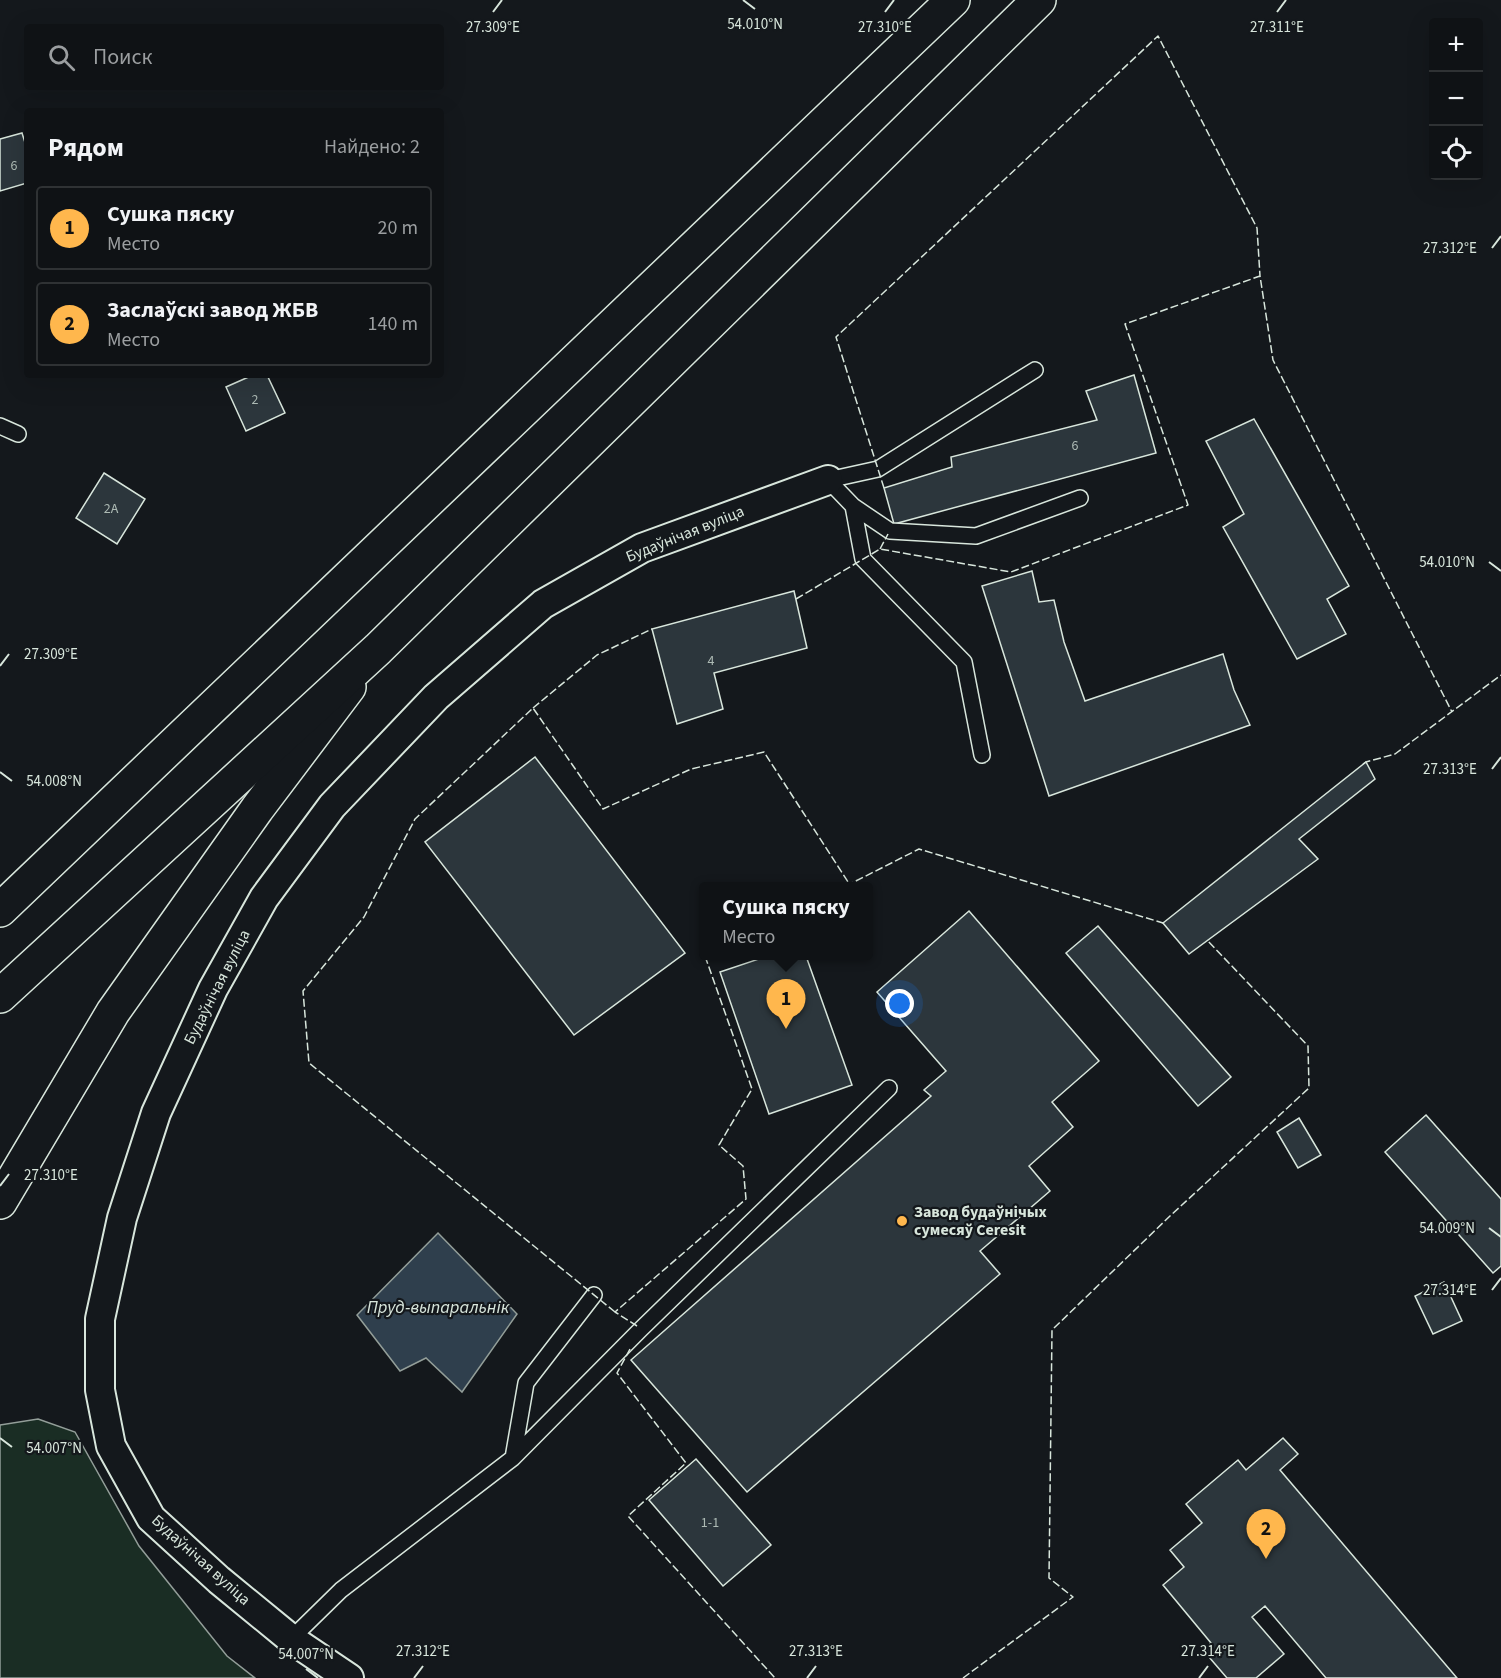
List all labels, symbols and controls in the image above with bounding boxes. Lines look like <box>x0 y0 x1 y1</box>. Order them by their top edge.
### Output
text: 54.010°N <box>727 14 783 35</box>
text: 27.309°E <box>466 17 520 38</box>
text: 27.310°E <box>858 17 912 38</box>
text: 27.311°E <box>1250 17 1304 38</box>
map controls <box>1429 18 1483 180</box>
button: + <box>1429 18 1483 72</box>
search box <box>24 24 444 90</box>
icon: search <box>45 41 78 74</box>
text: Поиск <box>93 41 152 73</box>
button: − <box>1429 72 1483 126</box>
button: locate <box>1429 126 1483 180</box>
text: Рядом <box>48 129 124 166</box>
text: Найдено: 2 <box>324 133 420 161</box>
house number: 6 <box>11 156 18 176</box>
text: Сушка пяску <box>107 198 234 230</box>
text: 1 <box>64 214 75 242</box>
text: 20 m <box>378 214 418 242</box>
text: Место <box>107 230 160 258</box>
text: 27.312°E <box>1423 238 1477 259</box>
text: Заслаўскі завод ЖБВ <box>107 294 318 326</box>
text: 2 <box>64 310 75 338</box>
text: 140 m <box>368 310 418 338</box>
text: Место <box>107 326 160 354</box>
house number: 2 <box>252 390 259 410</box>
house number: 6 <box>1072 436 1079 456</box>
house number: 2А <box>104 499 119 519</box>
street label: Будаўнічая вуліца <box>622 500 748 568</box>
text: 54.010°N <box>1419 552 1475 573</box>
text: 27.309°E <box>24 644 78 665</box>
house number: 4 <box>708 651 715 671</box>
text: 27.313°E <box>1423 759 1477 780</box>
text: 54.008°N <box>26 771 82 792</box>
popup <box>699 882 873 960</box>
text: Сушка пяску <box>722 891 850 923</box>
text: Место <box>722 923 775 951</box>
street label: Будаўнічая вуліца <box>179 926 255 1048</box>
pin: 1 <box>766 980 806 1029</box>
your location <box>885 989 914 1018</box>
text: 27.310°E <box>24 1165 78 1186</box>
place label: Завод будаўнічых сумесяў Ceresit <box>914 1201 1047 1241</box>
marker: Завод будаўнічых сумесяў Ceresit <box>895 1214 909 1228</box>
text: 54.009°N <box>1419 1218 1475 1239</box>
text: 27.314°E <box>1423 1280 1477 1301</box>
water label: Пруд-выпаральнік <box>367 1295 510 1320</box>
text: 54.007°N <box>26 1438 82 1459</box>
street label: Будаўнічая вуліца <box>147 1510 255 1610</box>
pin: 2 <box>1246 1510 1286 1559</box>
house number: 1-1 <box>701 1513 719 1533</box>
text: 27.312°E <box>396 1641 450 1662</box>
text: 27.313°E <box>789 1641 843 1662</box>
text: 27.314°E <box>1181 1641 1235 1662</box>
text: 54.007°N <box>278 1644 334 1665</box>

